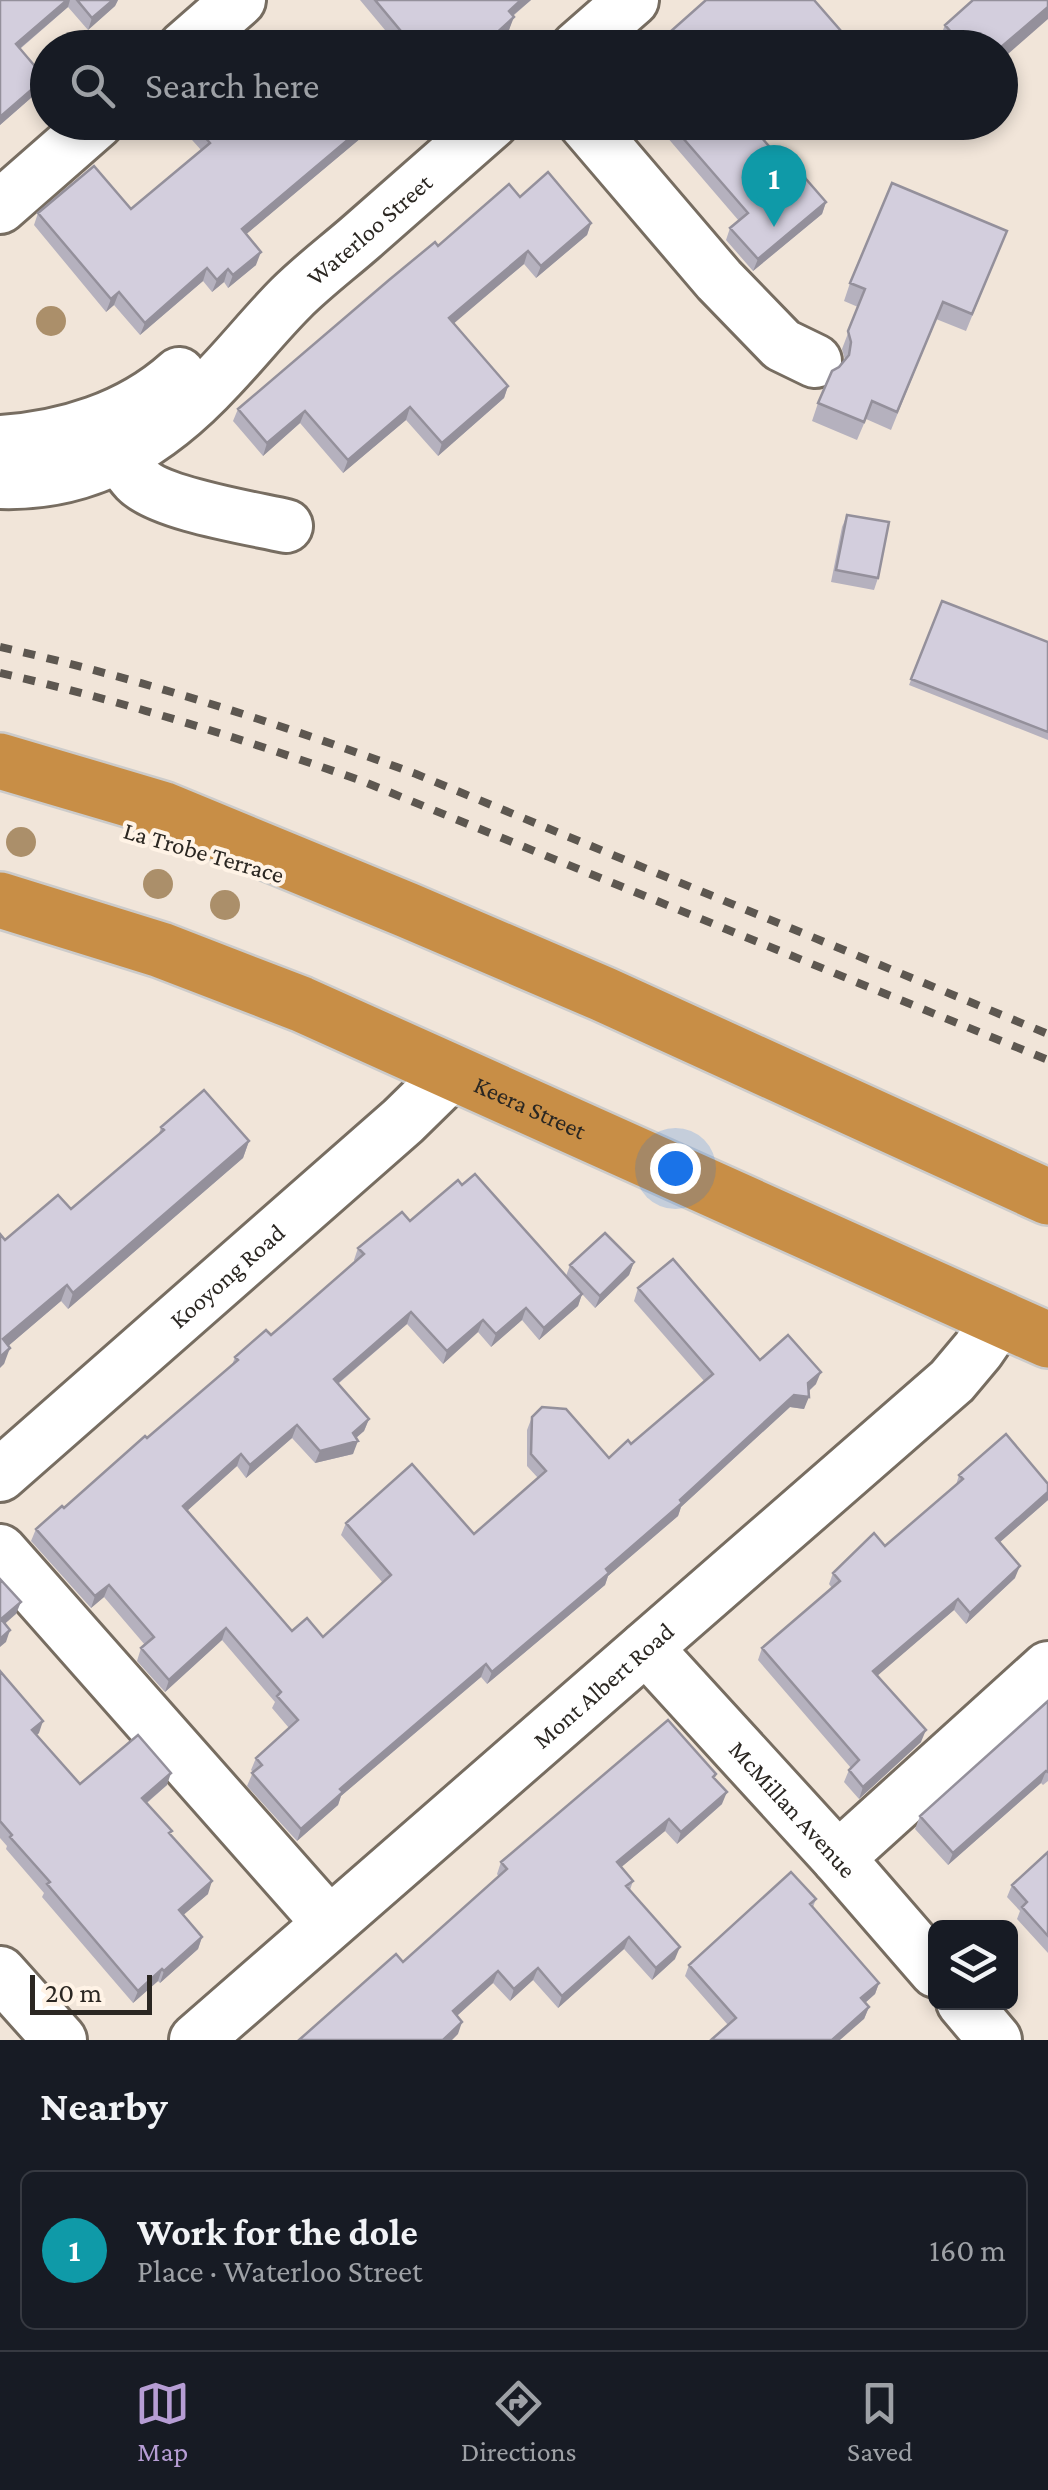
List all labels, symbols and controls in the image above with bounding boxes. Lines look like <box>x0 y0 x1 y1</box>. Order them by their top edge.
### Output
search box <box>30 30 1018 140</box>
icon: search <box>65 58 120 113</box>
text: Search here <box>145 64 319 106</box>
pin: 1 <box>742 144 806 227</box>
street label: Waterloo Street <box>301 168 438 291</box>
street label: La Trobe Terrace <box>121 817 287 888</box>
street label: Keera Street <box>470 1071 591 1145</box>
your location <box>650 1143 701 1194</box>
street label: Kooyong Road <box>164 1219 290 1334</box>
street label: Mont Albert Road <box>528 1617 679 1754</box>
street label: McMillan Avenue <box>724 1736 862 1883</box>
map controls <box>928 1920 1018 2010</box>
button: layers <box>928 1920 1018 2010</box>
scale bar <box>30 1970 152 2014</box>
text: 20 m <box>45 1977 102 2008</box>
text: Nearby <box>40 2082 168 2129</box>
text: Work for the dole <box>137 2211 418 2253</box>
text: 1 <box>69 2232 80 2268</box>
text: 160 m <box>929 2232 1006 2268</box>
text: Place · Waterloo Street <box>137 2253 423 2289</box>
tab: Map <box>135 2376 190 2467</box>
tab: Directions <box>461 2376 577 2467</box>
tab: Saved <box>847 2376 913 2467</box>

